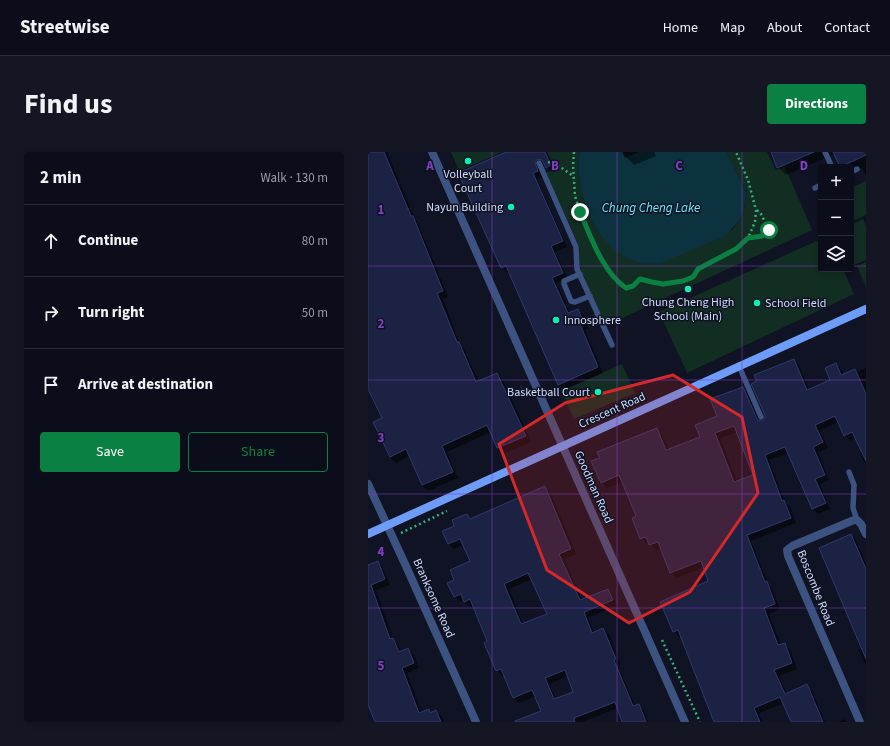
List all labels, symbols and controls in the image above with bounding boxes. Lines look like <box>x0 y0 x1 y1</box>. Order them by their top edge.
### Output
text: Streetwise <box>20 14 110 41</box>
text: Home <box>663 18 698 38</box>
text: Map <box>720 18 745 38</box>
text: About <box>767 18 802 38</box>
text: Contact <box>824 18 870 38</box>
text: Find us <box>24 84 112 124</box>
button: Directions <box>767 84 866 124</box>
marker: Volleyball Court <box>463 156 473 166</box>
text: A <box>425 157 434 175</box>
text: B <box>551 157 559 175</box>
text: C <box>675 157 683 175</box>
text: D <box>800 157 808 175</box>
map controls <box>818 164 854 272</box>
button: + <box>818 164 854 200</box>
text: 2 min <box>40 166 81 190</box>
place label: Volleyball Court <box>444 166 492 197</box>
text: Walk · 130 m <box>260 169 328 187</box>
place label: Nayun Building <box>426 199 503 216</box>
water label: Chung Cheng Lake <box>602 199 700 217</box>
button: − <box>818 200 854 236</box>
text: 1 <box>378 201 385 219</box>
marker: Nayun Building <box>506 202 516 212</box>
route end <box>571 203 589 221</box>
route start <box>760 221 778 239</box>
icon: ahead <box>40 230 62 252</box>
text: Continue <box>78 230 138 251</box>
text: 80 m <box>302 232 328 250</box>
button: layers <box>818 236 854 272</box>
marker: Chung Cheng High School (Main) <box>683 284 693 294</box>
place label: Chung Cheng High School (Main) <box>642 294 734 325</box>
place label: School Field <box>765 295 826 312</box>
marker: School Field <box>752 298 762 308</box>
icon: right <box>40 302 62 324</box>
text: Turn right <box>78 302 144 323</box>
text: 50 m <box>302 304 328 322</box>
place label: Innosphere <box>564 312 621 329</box>
text: 2 <box>378 315 385 333</box>
marker: Innosphere <box>551 315 561 325</box>
icon: arrive <box>40 374 62 396</box>
text: Arrive at destination <box>78 374 213 395</box>
place label: Basketball Court <box>507 384 590 401</box>
marker: Basketball Court <box>593 387 603 397</box>
street label: Crescent Road <box>576 388 648 433</box>
text: 3 <box>378 429 385 447</box>
button: Save <box>40 432 180 472</box>
button: Share <box>188 432 328 472</box>
street label: Goodman Road <box>570 448 617 526</box>
text: 4 <box>378 543 385 561</box>
street label: Boscombe Road <box>792 547 839 629</box>
street label: Branksome Road <box>408 556 459 641</box>
text: 5 <box>378 657 385 675</box>

